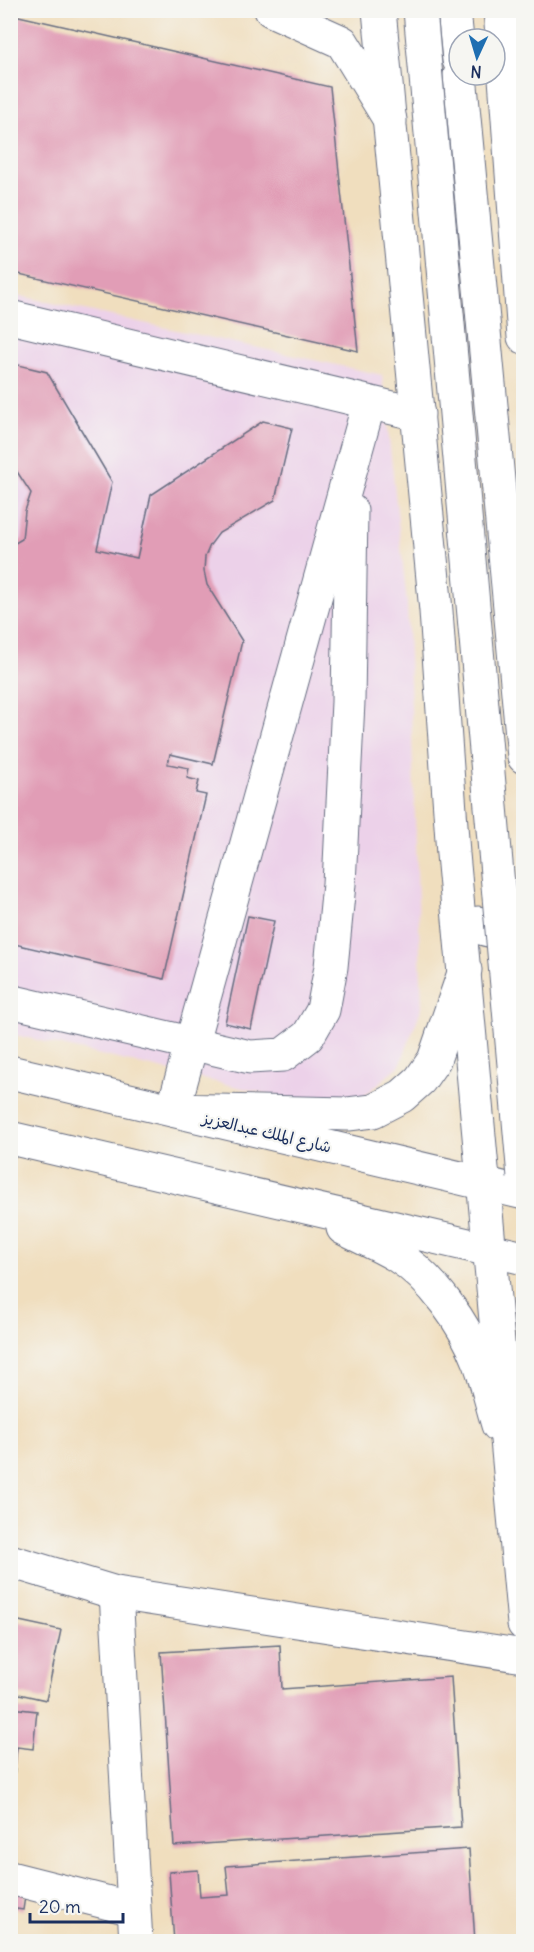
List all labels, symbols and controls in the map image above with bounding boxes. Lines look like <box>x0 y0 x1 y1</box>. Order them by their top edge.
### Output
north arrow <box>447 27 507 87</box>
text: N <box>470 62 482 82</box>
street label: شارع الملك عبدالعزيز <box>198 1107 333 1159</box>
scale bar <box>30 1886 123 1924</box>
text: 20 m <box>39 1895 81 1918</box>

